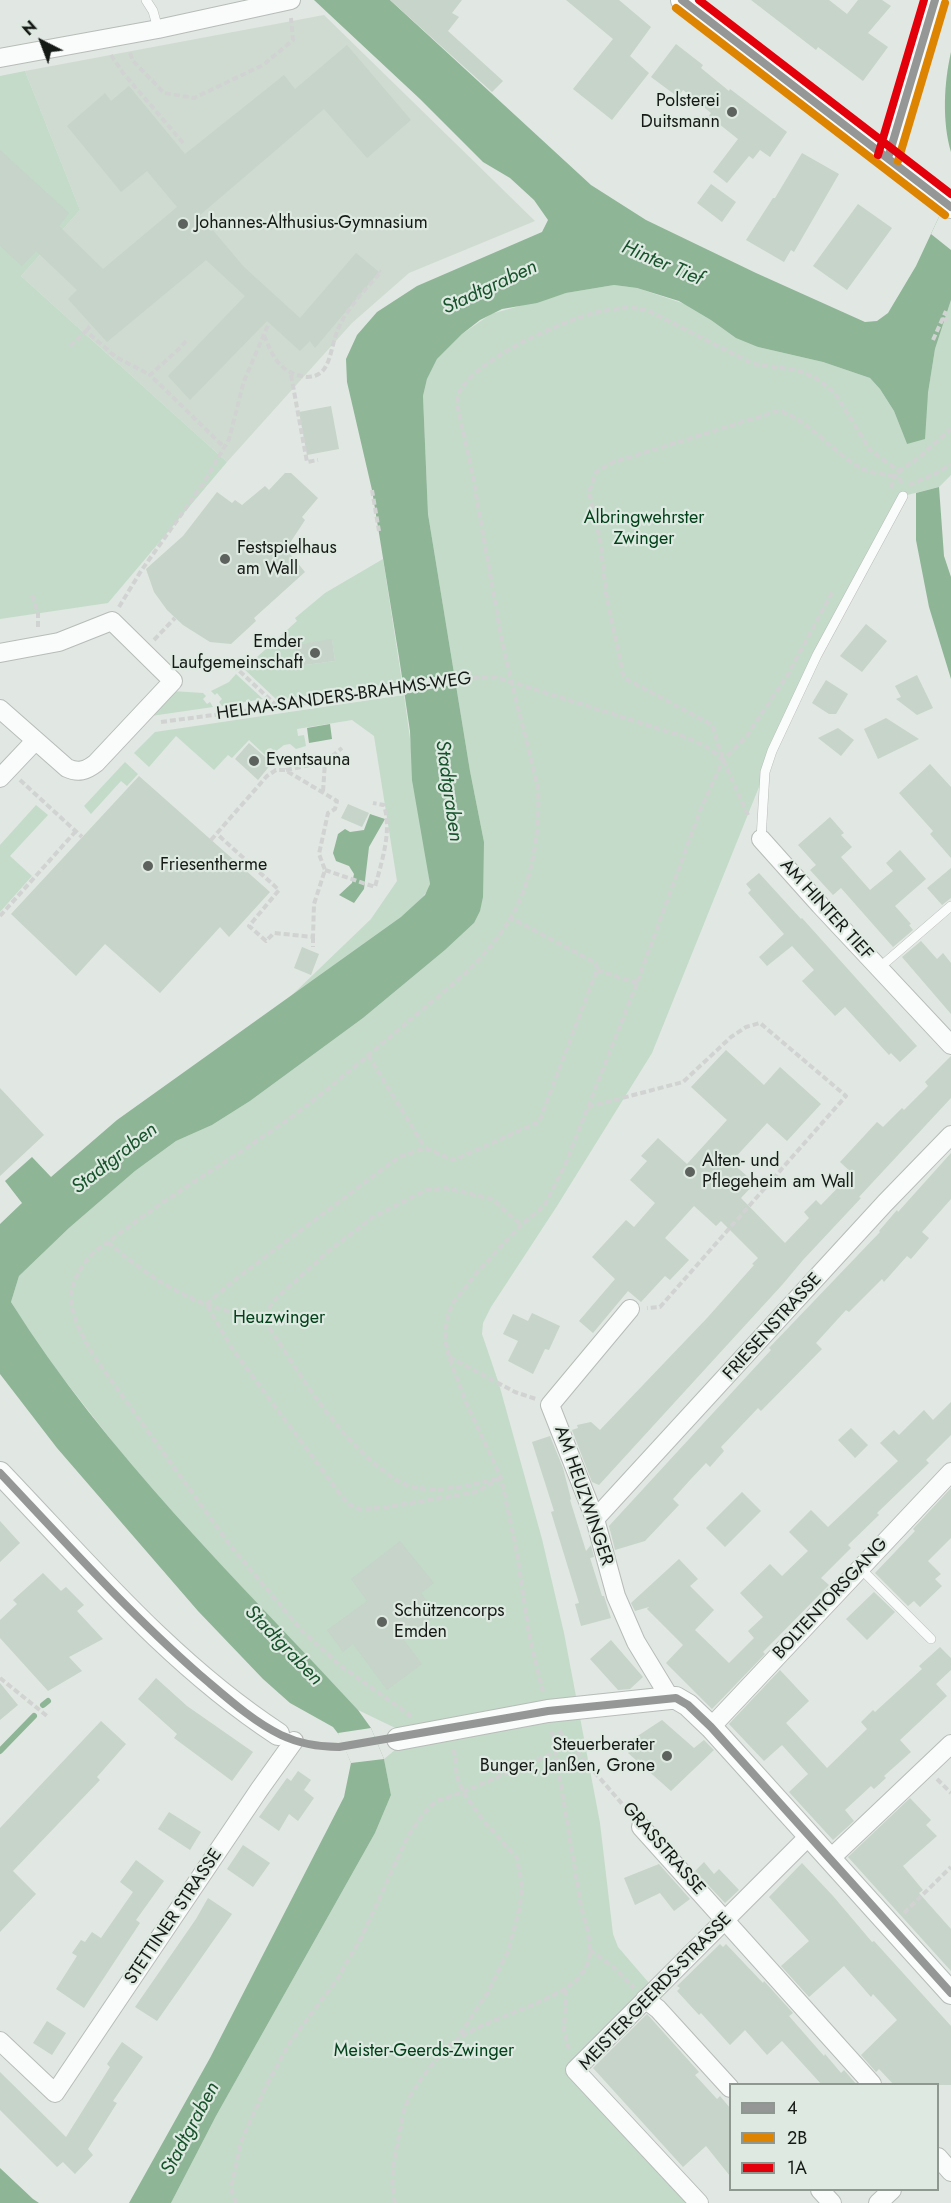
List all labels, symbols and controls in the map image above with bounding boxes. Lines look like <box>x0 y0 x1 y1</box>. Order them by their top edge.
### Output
north arrow <box>12 12 72 72</box>
text: N <box>17 15 42 41</box>
place label: Polsterei Duitsmann <box>640 91 720 134</box>
marker: Polsterei Duitsmann <box>725 105 739 119</box>
place label: Johannes-Althusius-Gymnasium <box>195 213 428 235</box>
marker: Johannes-Althusius-Gymnasium <box>176 217 190 231</box>
water label: Hinter Tief <box>618 236 706 292</box>
water label: Stadtgraben <box>439 256 541 320</box>
park label: Albringwehrster Zwinger <box>584 508 704 550</box>
place label: Festspielhaus am Wall <box>237 538 337 580</box>
marker: Festspielhaus am Wall <box>218 552 232 566</box>
place label: Emder Laufgemeinschaft <box>171 632 303 674</box>
marker: Emder Laufgemeinschaft <box>308 646 322 660</box>
street label: HELMA-SANDERS-BRAHMS-WEG <box>215 668 473 726</box>
water label: Stadtgraben <box>429 739 467 843</box>
place label: Eventsauna <box>266 750 350 772</box>
marker: Eventsauna <box>247 754 261 768</box>
place label: Friesentherme <box>160 855 267 877</box>
street label: AM HINTER TIEF <box>775 855 877 965</box>
marker: Friesentherme <box>141 859 155 873</box>
water label: Stadtgraben <box>67 1118 163 1200</box>
place label: Alten- und Pflegeheim am Wall <box>702 1151 854 1194</box>
marker: Alten- und Pflegeheim am Wall <box>683 1165 697 1179</box>
street label: FRIESENSTRASSE <box>719 1269 827 1385</box>
park label: Heuzwinger <box>233 1308 325 1330</box>
street label: AM HEUZWINGER <box>549 1423 617 1569</box>
street label: BOLTENTORSGANG <box>769 1534 893 1664</box>
water label: Stadtgraben <box>239 1601 327 1691</box>
place label: Schützencorps Emden <box>394 1601 505 1644</box>
marker: Schützencorps Emden <box>375 1615 389 1629</box>
place label: Steuerberater Bunger, Janßen, Grone <box>480 1735 655 1778</box>
marker: Steuerberater Bunger, Janßen, Grone <box>660 1749 674 1763</box>
street label: GRASSTRASSE <box>617 1798 709 1900</box>
street label: STETTINER STRASSE <box>121 1845 227 1989</box>
street label: MEISTER-GEERDS-STRASSE <box>575 1909 737 2075</box>
park label: Meister-Geerds-Zwinger <box>334 2041 514 2063</box>
water label: Stadtgraben <box>156 2078 226 2180</box>
legend <box>729 2083 939 2191</box>
text: 4 <box>787 2095 798 2121</box>
text: 2B <box>787 2125 807 2151</box>
text: 1A <box>787 2155 807 2181</box>

